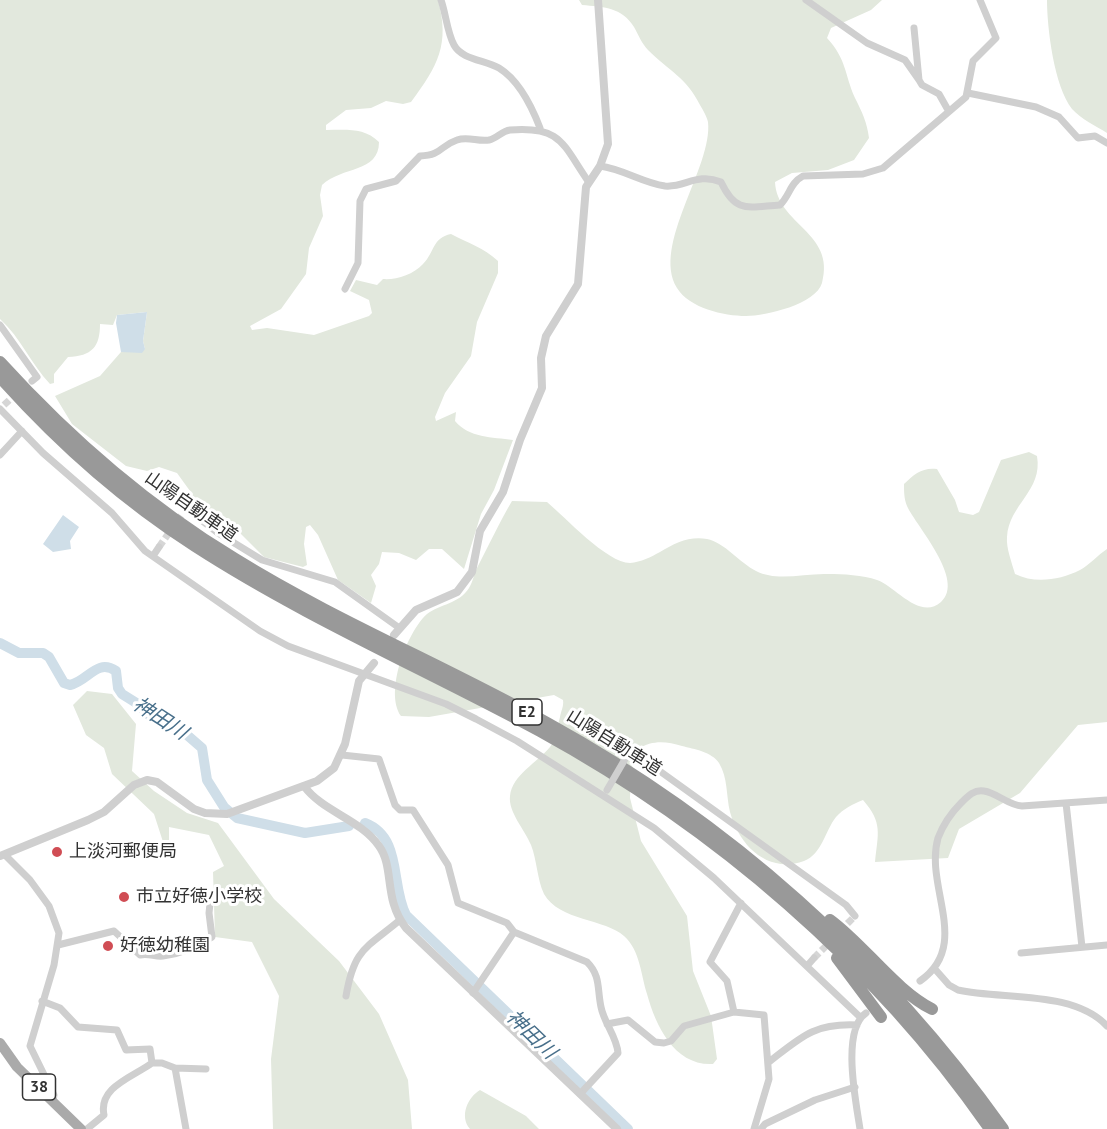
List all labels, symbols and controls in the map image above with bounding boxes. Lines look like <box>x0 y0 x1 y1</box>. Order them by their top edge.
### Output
street label: 山陽自動車道 <box>141 467 241 547</box>
water label: 神田川 <box>128 693 192 745</box>
road number: E2 <box>512 699 542 725</box>
street label: 山陽自動車道 <box>562 705 666 781</box>
place label: 上淡河郵便局 <box>69 841 177 863</box>
marker: 上淡河郵便局 <box>50 845 64 859</box>
place label: 市立好徳小学校 <box>136 886 262 908</box>
marker: 市立好徳小学校 <box>117 890 131 904</box>
place label: 好徳幼稚園 <box>120 935 210 957</box>
marker: 好徳幼稚園 <box>101 939 115 953</box>
water label: 神田川 <box>501 1006 561 1064</box>
road number: 38 <box>22 1074 56 1100</box>

